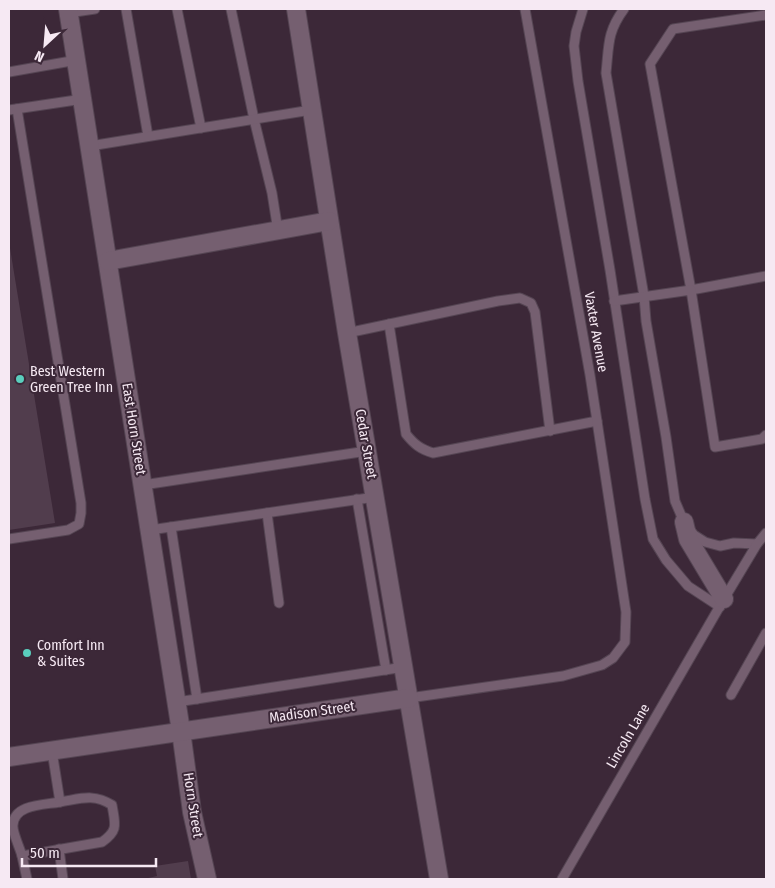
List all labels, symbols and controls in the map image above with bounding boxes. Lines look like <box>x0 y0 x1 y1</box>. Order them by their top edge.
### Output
north arrow <box>20 20 70 70</box>
text: N <box>32 47 47 66</box>
street label: Vaxter Avenue <box>581 291 611 373</box>
place label: Best Western Green Tree Inn <box>30 363 113 396</box>
marker: Best Western Green Tree Inn <box>14 373 26 385</box>
street label: East Horn Street <box>118 382 150 477</box>
street label: Cedar Street <box>351 408 381 481</box>
place label: Comfort Inn & Suites <box>37 637 105 670</box>
marker: Comfort Inn & Suites <box>21 647 33 659</box>
street label: Madison Street <box>268 698 356 726</box>
street label: Lincoln Lane <box>603 701 653 771</box>
street label: Horn Street <box>179 771 207 839</box>
scale bar <box>22 836 156 868</box>
text: 50 m <box>30 844 60 862</box>

